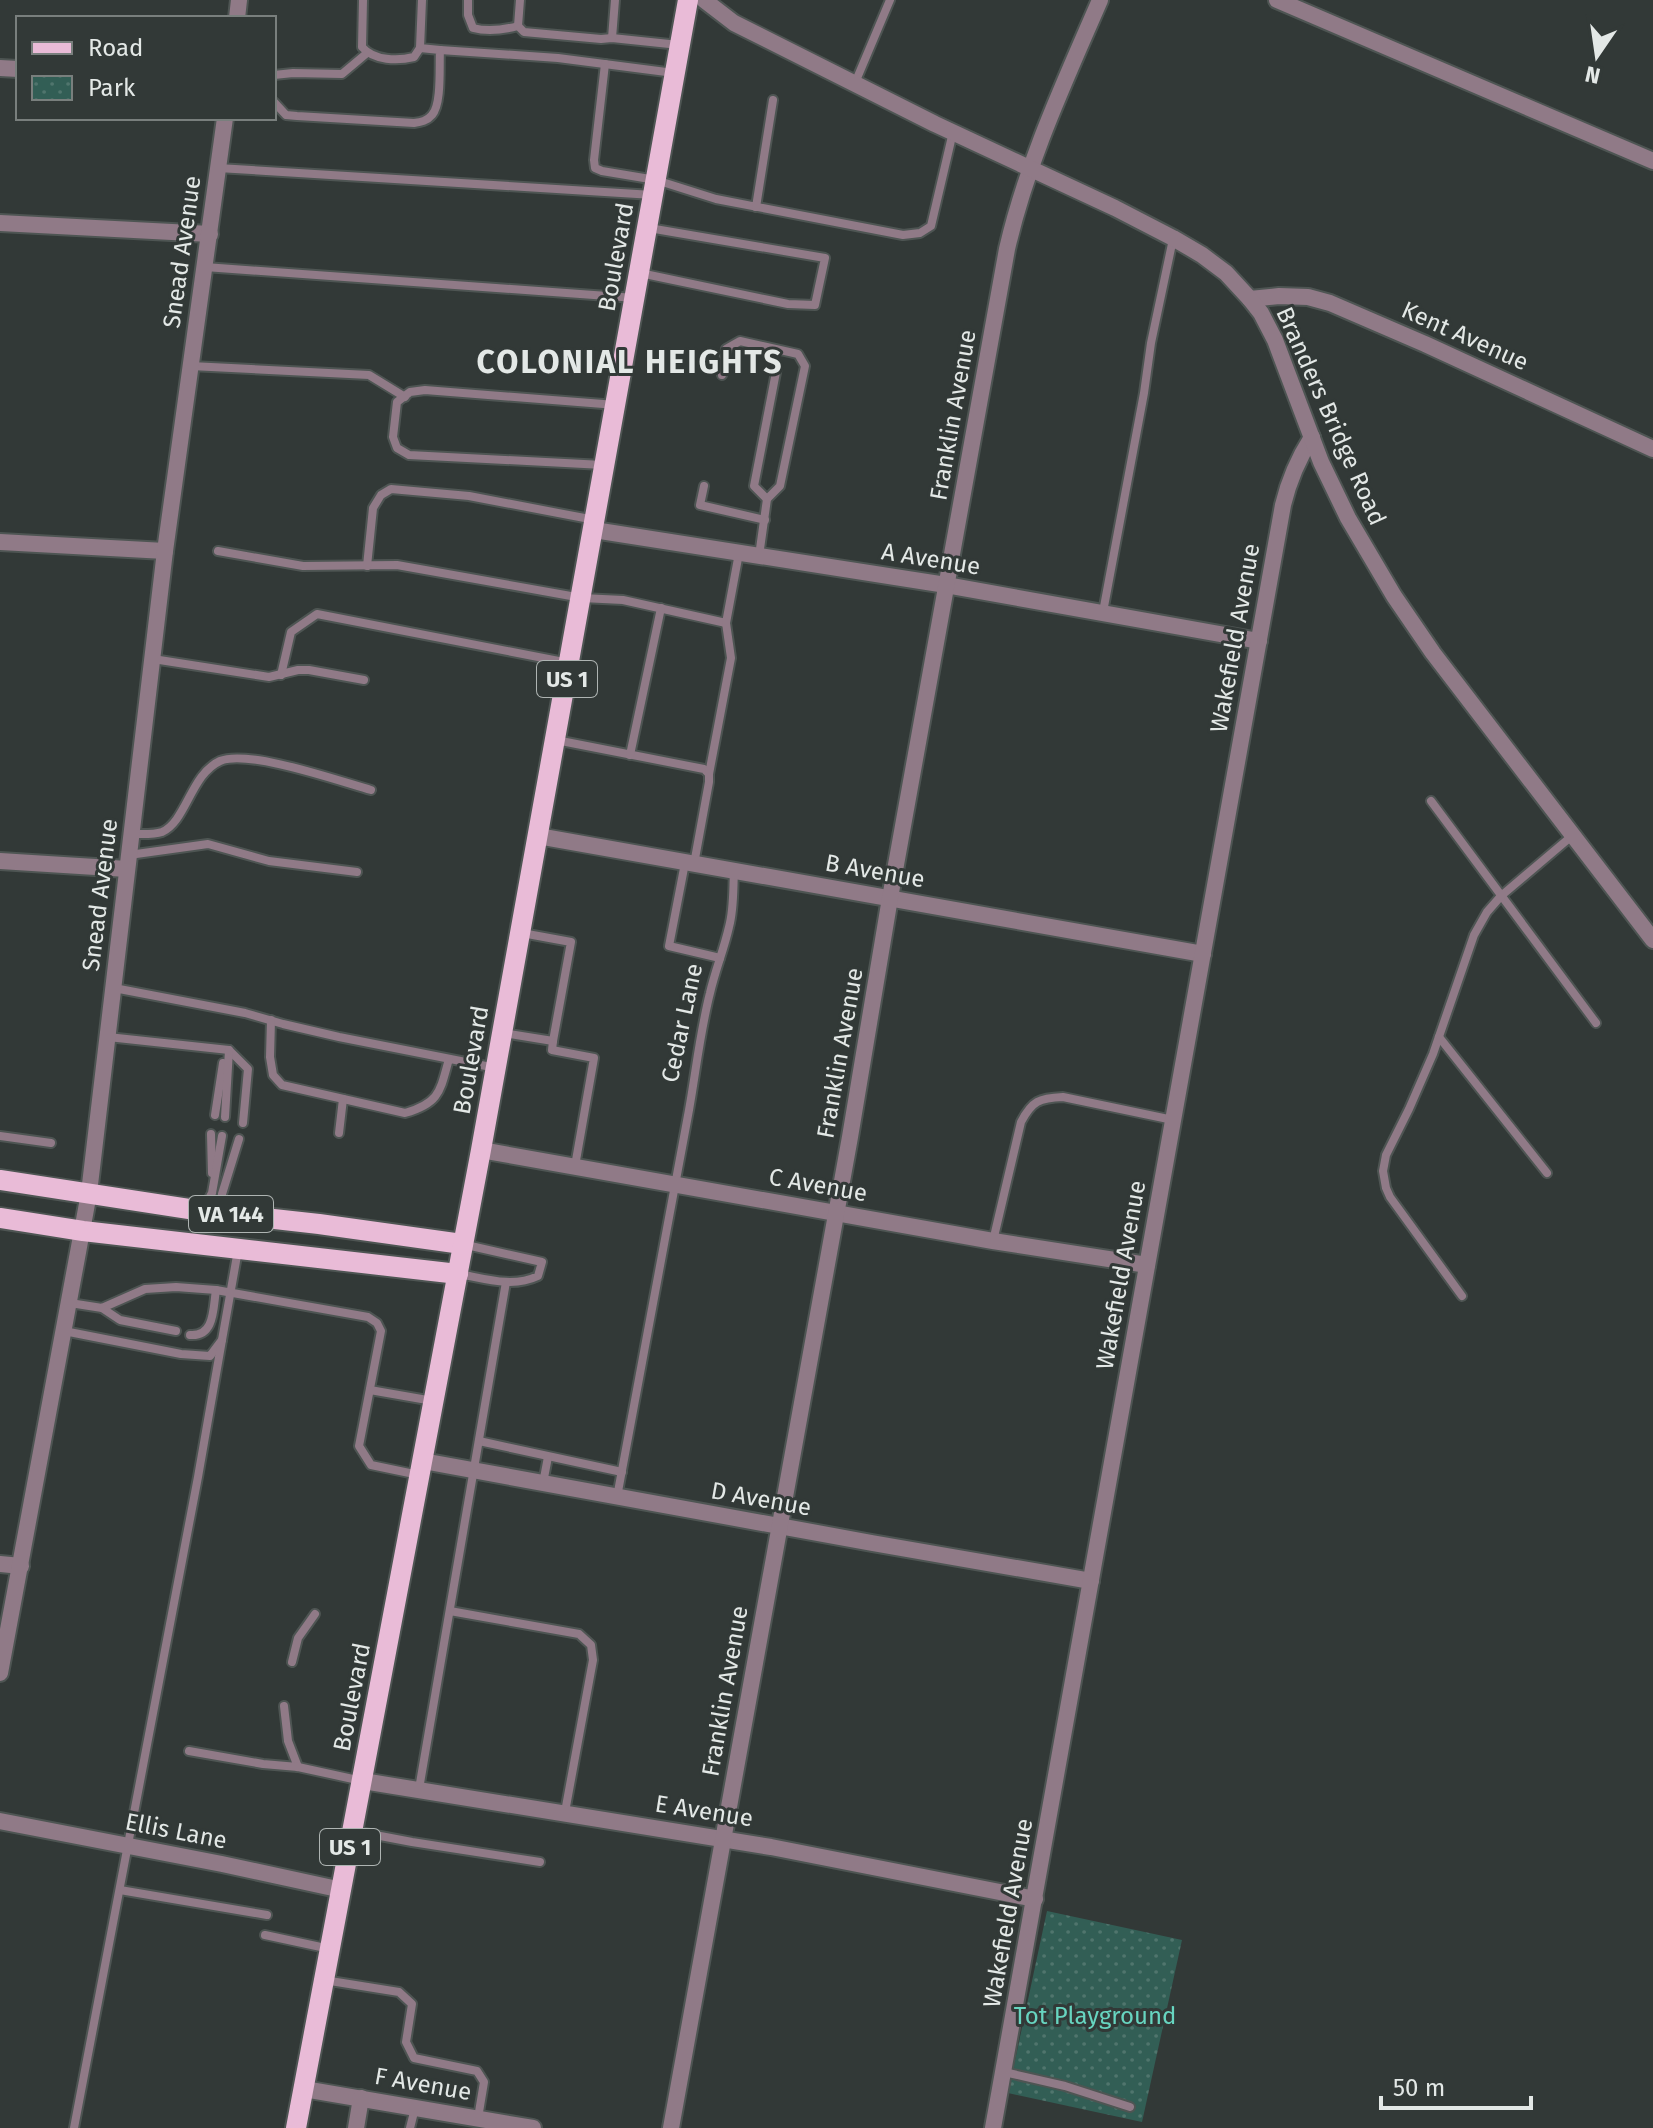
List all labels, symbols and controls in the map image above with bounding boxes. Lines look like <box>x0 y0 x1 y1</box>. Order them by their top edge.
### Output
legend <box>16 16 276 120</box>
north arrow <box>1557 16 1637 96</box>
text: Road <box>88 34 143 62</box>
text: N <box>1582 60 1603 90</box>
text: Park <box>88 74 136 102</box>
street label: Snead Avenue <box>157 174 207 330</box>
street label: Boulevard <box>593 200 639 314</box>
street label: Kent Avenue <box>1397 296 1533 376</box>
street label: Branders Bridge Road <box>1270 303 1392 529</box>
street label: Franklin Avenue <box>924 328 982 502</box>
district label: COLONIAL HEIGHTS <box>477 343 783 381</box>
street label: A Avenue <box>880 537 982 581</box>
street label: Wakefield Avenue <box>1205 541 1265 735</box>
road number: US 1 <box>537 661 597 697</box>
street label: Snead Avenue <box>77 817 123 973</box>
street label: B Avenue <box>823 848 927 894</box>
street label: Cedar Lane <box>656 961 708 1085</box>
street label: Franklin Avenue <box>811 966 869 1140</box>
street label: Boulevard <box>448 1003 494 1117</box>
street label: C Avenue <box>767 1163 869 1207</box>
street label: Wakefield Avenue <box>1091 1178 1151 1372</box>
road number: VA 144 <box>189 1196 273 1232</box>
street label: D Avenue <box>709 1476 813 1522</box>
street label: Franklin Avenue <box>696 1604 754 1778</box>
street label: Boulevard <box>328 1640 376 1754</box>
street label: E Avenue <box>653 1789 755 1833</box>
street label: Ellis Lane <box>123 1807 229 1855</box>
street label: Wakefield Avenue <box>978 1816 1038 2010</box>
road number: US 1 <box>320 1829 380 1865</box>
park label: Tot Playground <box>1014 2002 1176 2030</box>
scale bar <box>1381 2060 1531 2110</box>
street label: F Avenue <box>372 2062 474 2106</box>
text: 50 m <box>1393 2074 1445 2102</box>

